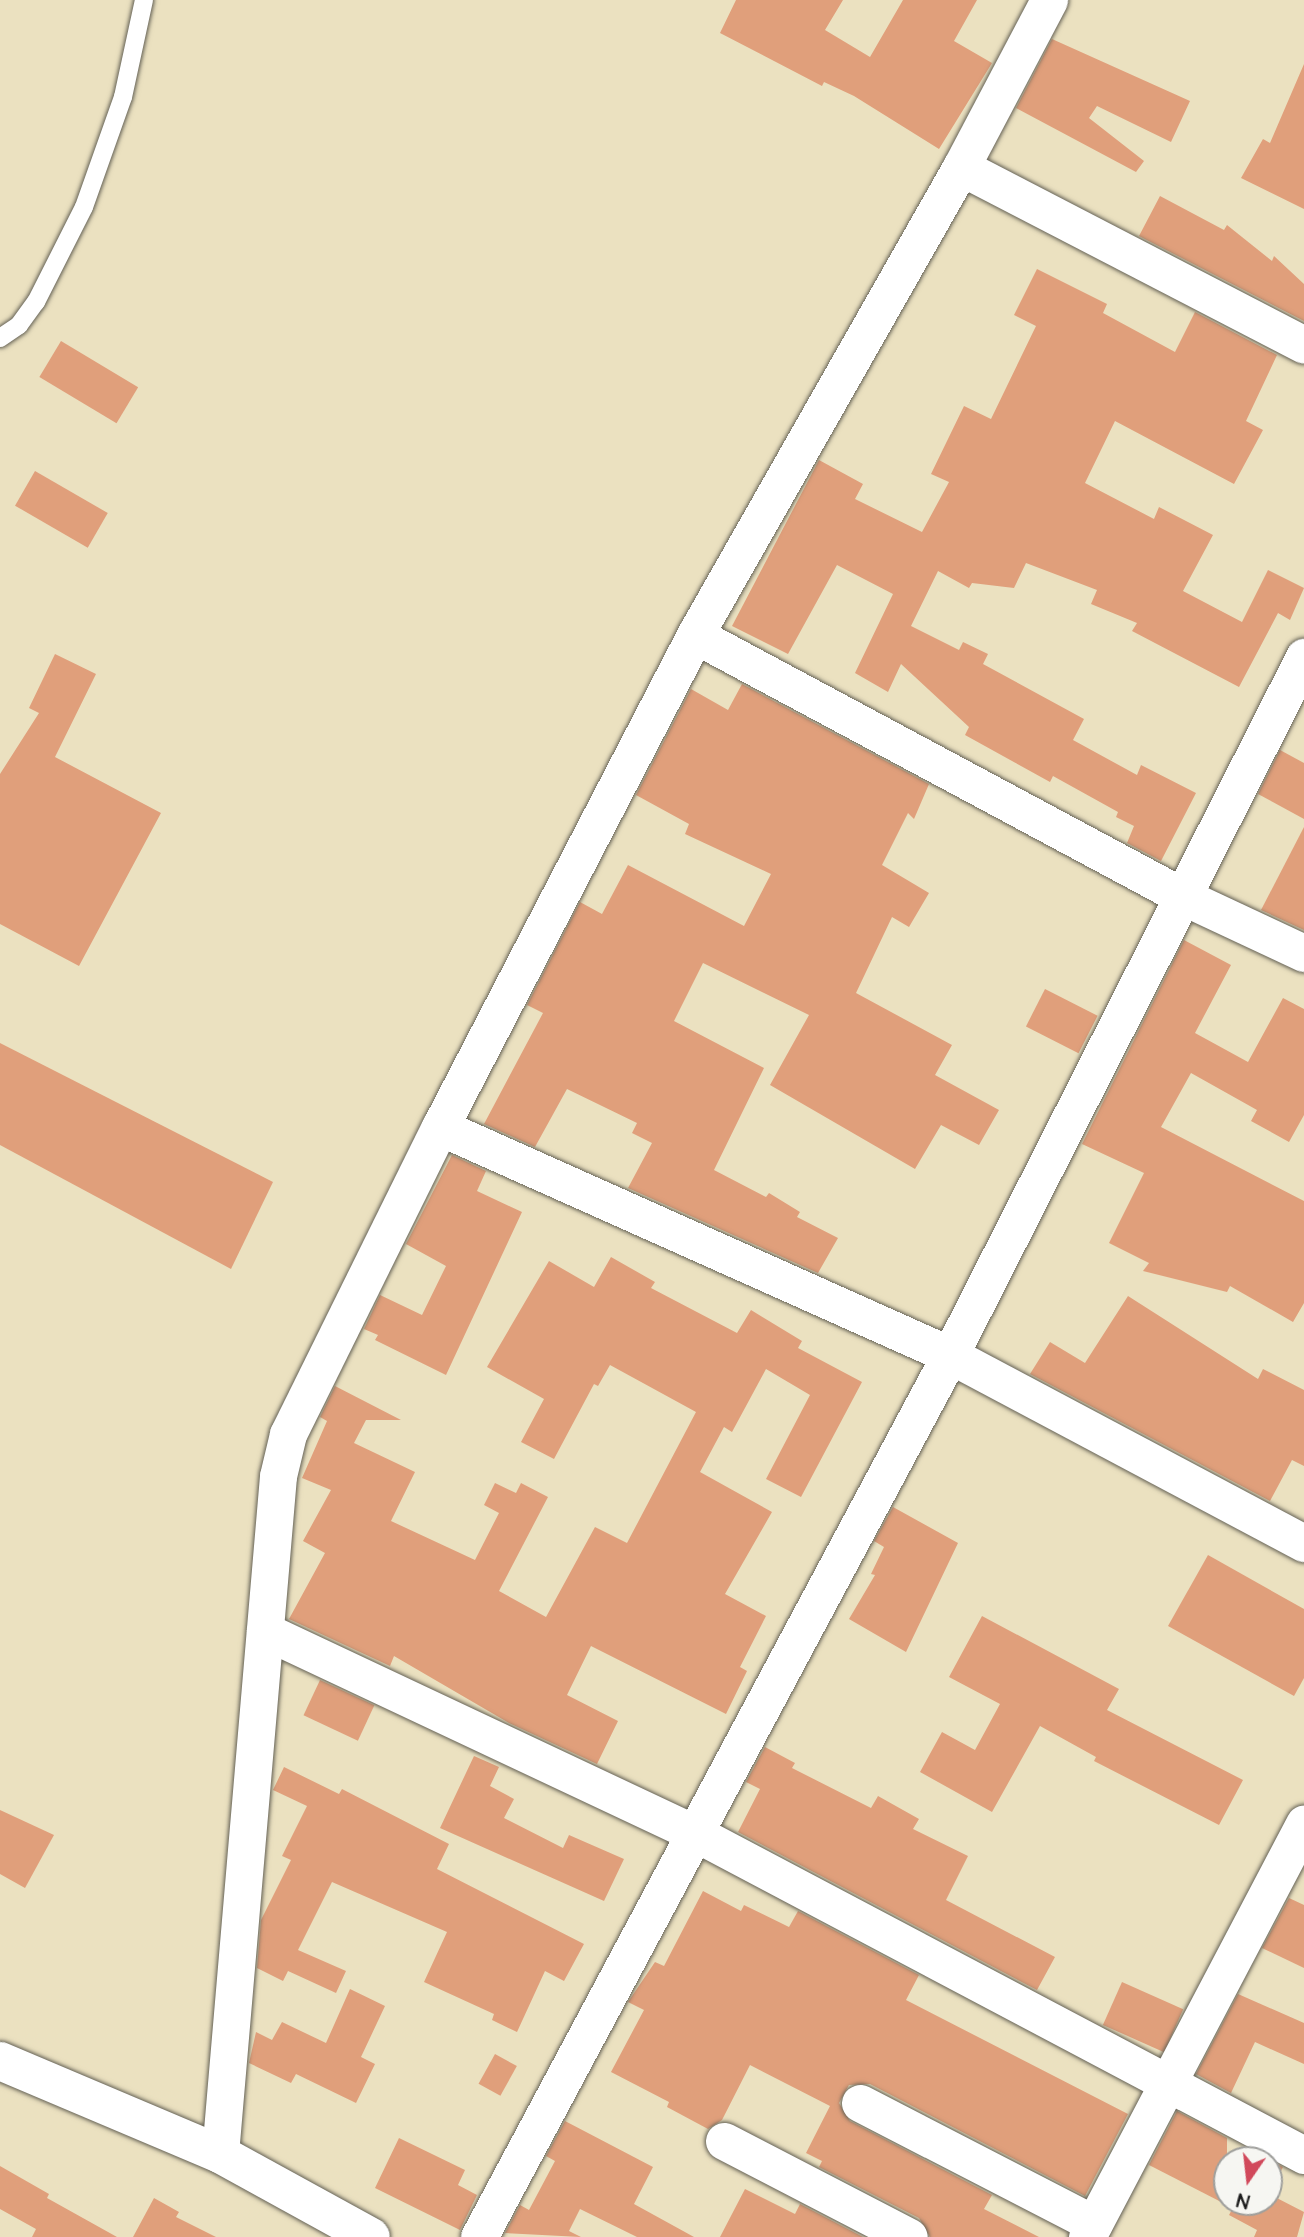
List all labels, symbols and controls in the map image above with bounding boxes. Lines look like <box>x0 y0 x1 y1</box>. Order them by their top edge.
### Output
north arrow <box>1213 2146 1283 2216</box>
text: N <box>1234 2185 1252 2214</box>

